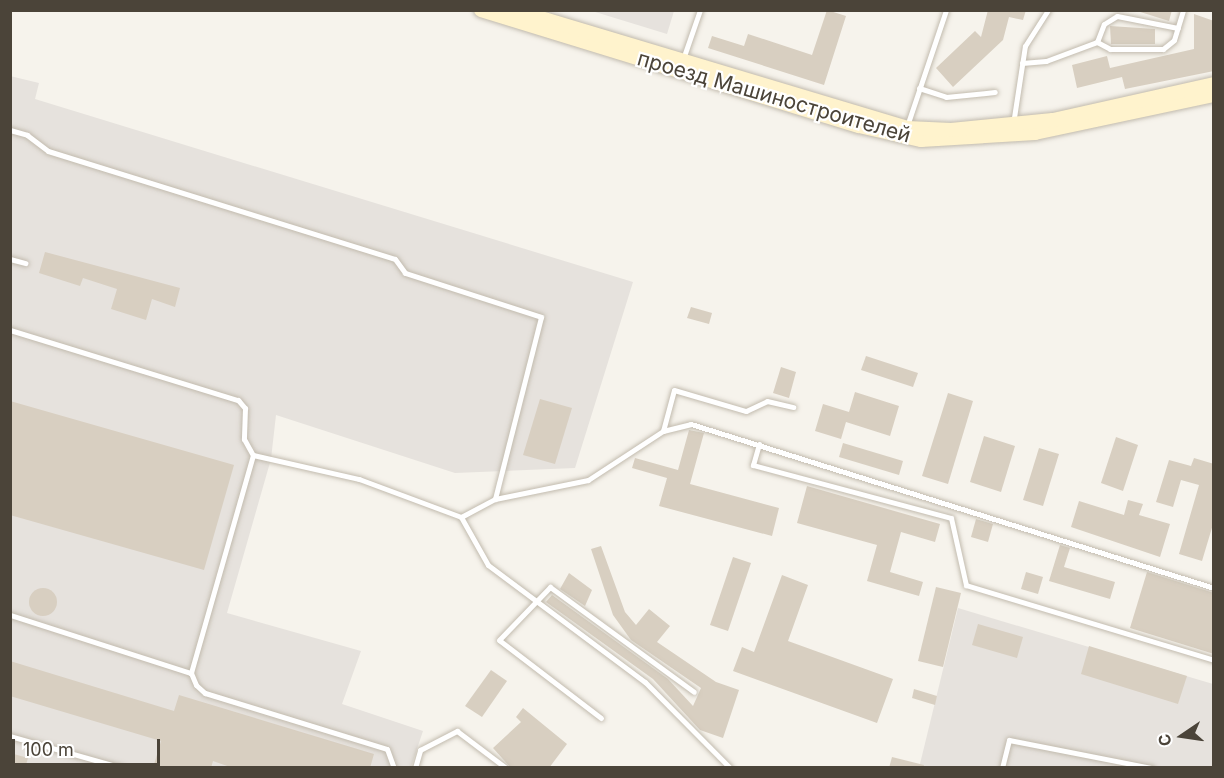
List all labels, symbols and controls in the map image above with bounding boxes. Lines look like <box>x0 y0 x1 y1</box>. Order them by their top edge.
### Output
street label: проезд Машиностроителей <box>634 46 914 148</box>
north arrow <box>1152 706 1212 766</box>
scale bar <box>15 727 164 765</box>
text: С <box>1153 732 1176 748</box>
text: 100 m <box>23 739 74 760</box>

